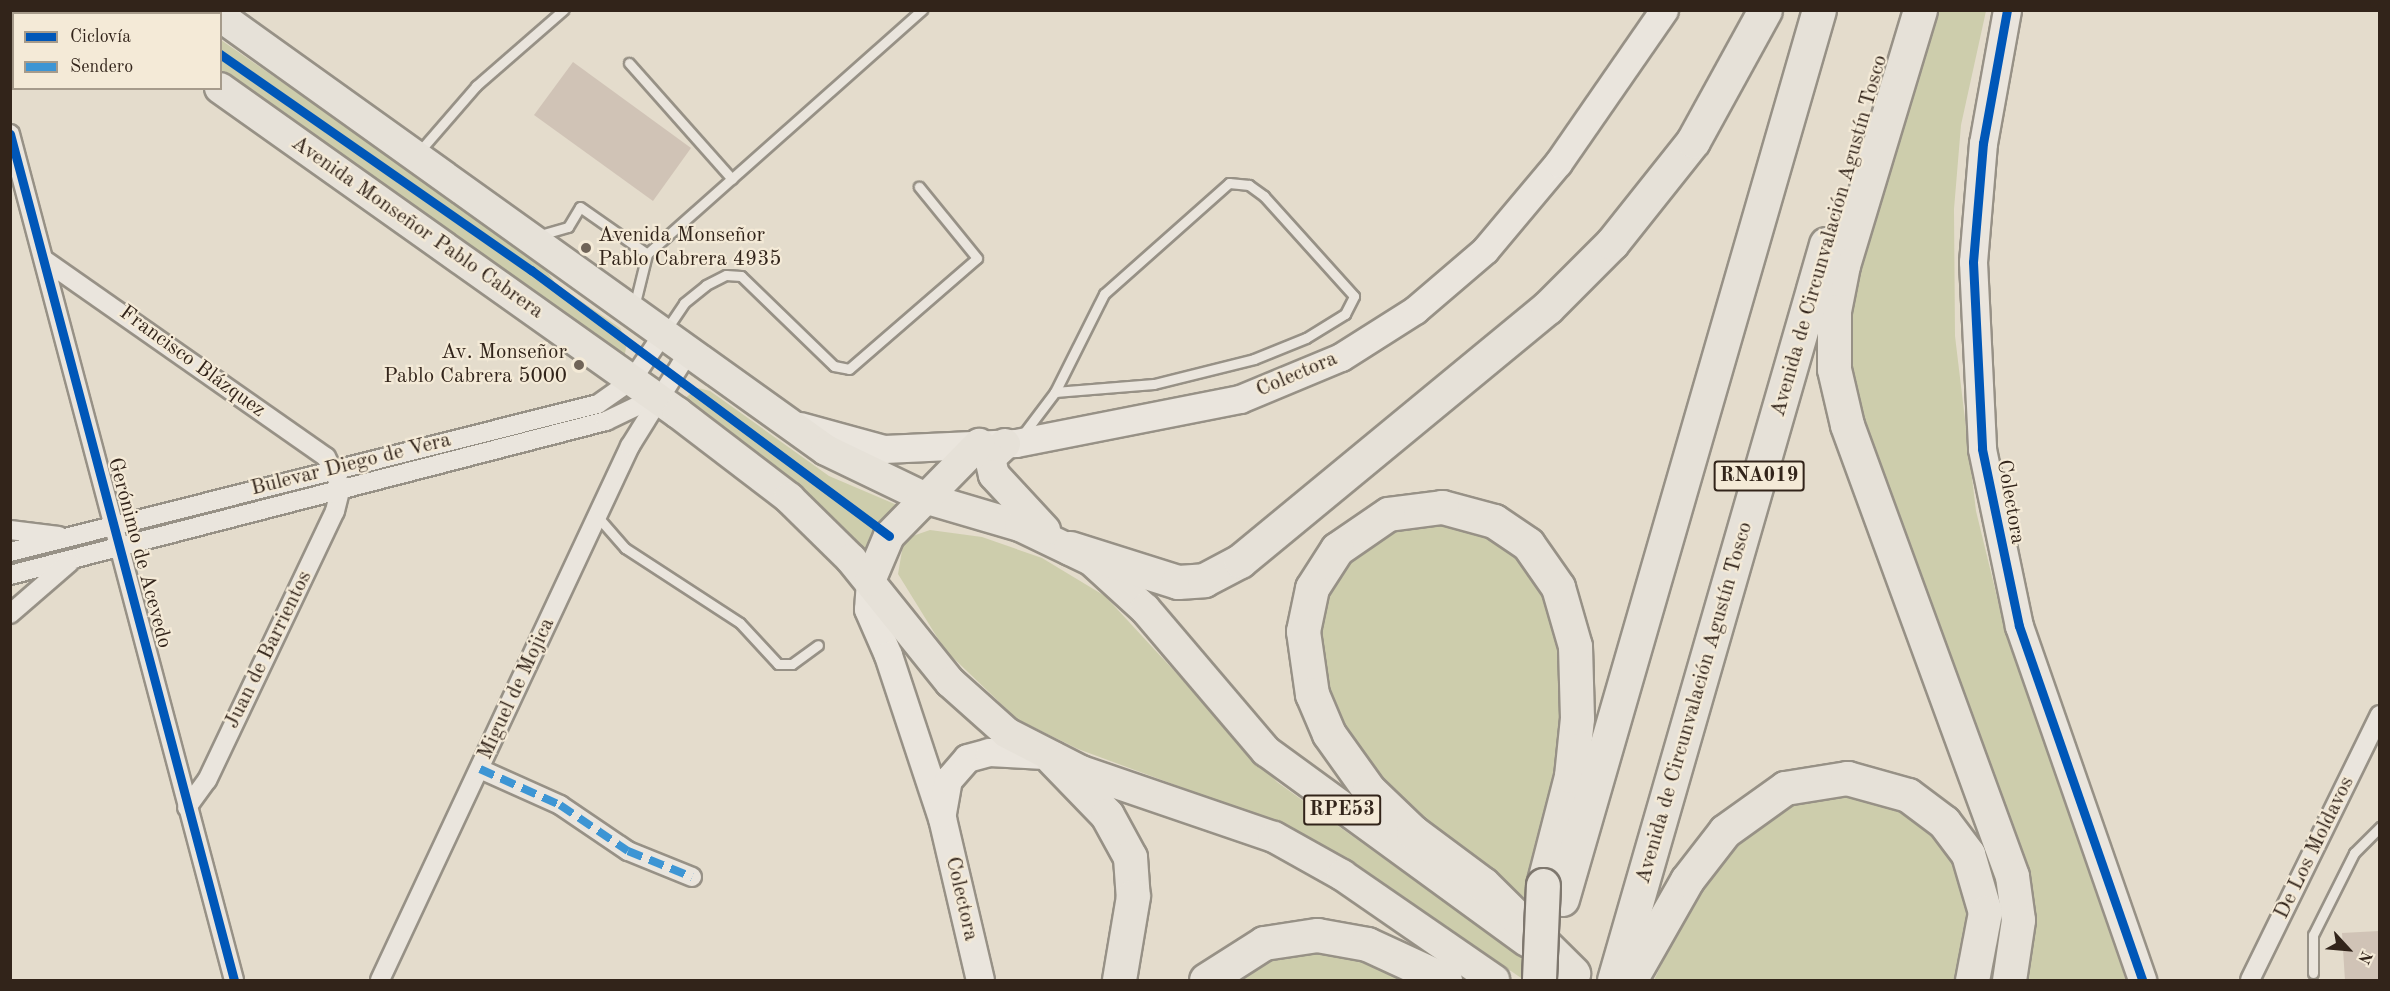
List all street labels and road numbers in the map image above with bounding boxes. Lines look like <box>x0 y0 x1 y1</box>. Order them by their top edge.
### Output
street label: Avenida de Circunvalación Agustín Tosco <box>1766 52 1894 420</box>
street label: Avenida Monseñor Pablo Cabrera <box>286 131 548 325</box>
street label: Francisco Blázquez <box>114 301 270 423</box>
street label: Colectora <box>1253 347 1341 403</box>
street label: Bulevar Diego de Vera <box>248 428 454 502</box>
street label: Gerónimo de Acevedo <box>101 455 177 651</box>
street label: Colectora <box>1990 458 2030 546</box>
road number: RNA019 <box>1712 459 1806 493</box>
street label: Avenida de Circunvalación Agustín Tosco <box>1631 519 1759 887</box>
street label: Juan de Barrientos <box>220 567 318 733</box>
street label: Miguel de Mojica <box>473 614 561 764</box>
street label: De Los Moldavos <box>2270 773 2360 923</box>
road number: RPE53 <box>1303 793 1381 827</box>
street label: Colectora <box>939 854 983 944</box>

